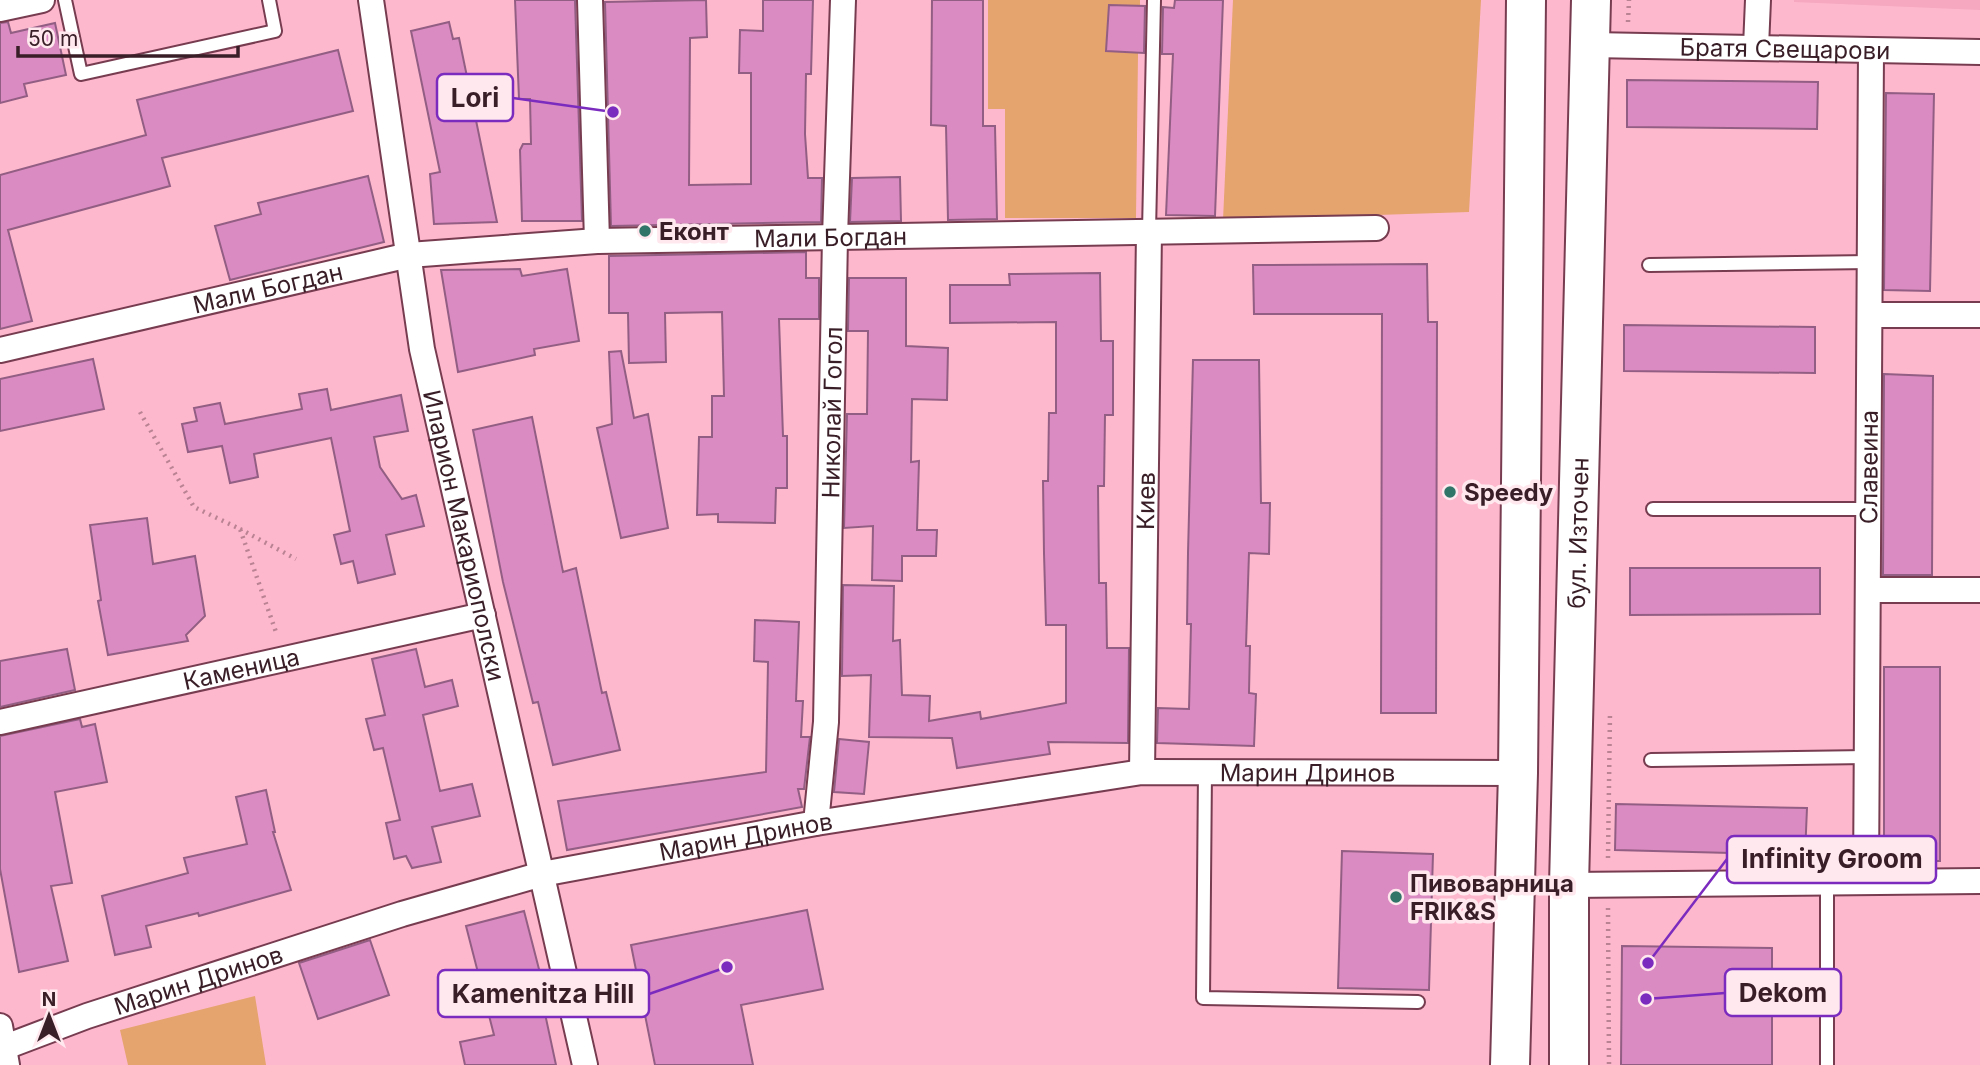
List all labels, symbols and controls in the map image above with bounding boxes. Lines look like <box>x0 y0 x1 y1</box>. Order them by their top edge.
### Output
scale bar <box>18 14 238 58</box>
text: 50 m <box>28 26 78 51</box>
street label: Братя Свещарови <box>1679 32 1891 65</box>
callout: Lori <box>437 74 513 121</box>
text: Lori <box>451 82 499 113</box>
place label: Еконт <box>659 217 729 246</box>
street label: Мали Богдан <box>754 221 907 253</box>
marker: Еконт <box>637 223 653 239</box>
street label: Мали Богдан <box>190 256 346 319</box>
street label: Николай Гогол <box>816 326 848 499</box>
street label: Иларион Макариополски <box>417 387 512 684</box>
street label: Славеина <box>1854 410 1883 524</box>
street label: бул. Източен <box>1561 457 1594 609</box>
street label: Киев <box>1131 472 1160 530</box>
place label: Speedy <box>1464 478 1554 507</box>
marker: Speedy <box>1442 484 1458 500</box>
street label: Каменица <box>180 642 302 696</box>
street label: Марин Дринов <box>1220 758 1395 787</box>
street label: Марин Дринов <box>657 806 834 866</box>
callout: Infinity Groom <box>1727 836 1936 883</box>
text: Infinity Groom <box>1741 843 1923 874</box>
place label: Пивоварница FRIK&S <box>1410 869 1574 926</box>
marker: Пивоварница FRIK&S <box>1388 889 1404 905</box>
street label: Марин Дринов <box>110 939 286 1021</box>
callout: Dekom <box>1725 969 1841 1016</box>
callout: Kamenitza Hill <box>438 970 649 1017</box>
text: Dekom <box>1739 977 1827 1008</box>
text: Kamenitza Hill <box>452 978 634 1009</box>
north arrow <box>14 981 84 1051</box>
text: N <box>42 988 56 1011</box>

